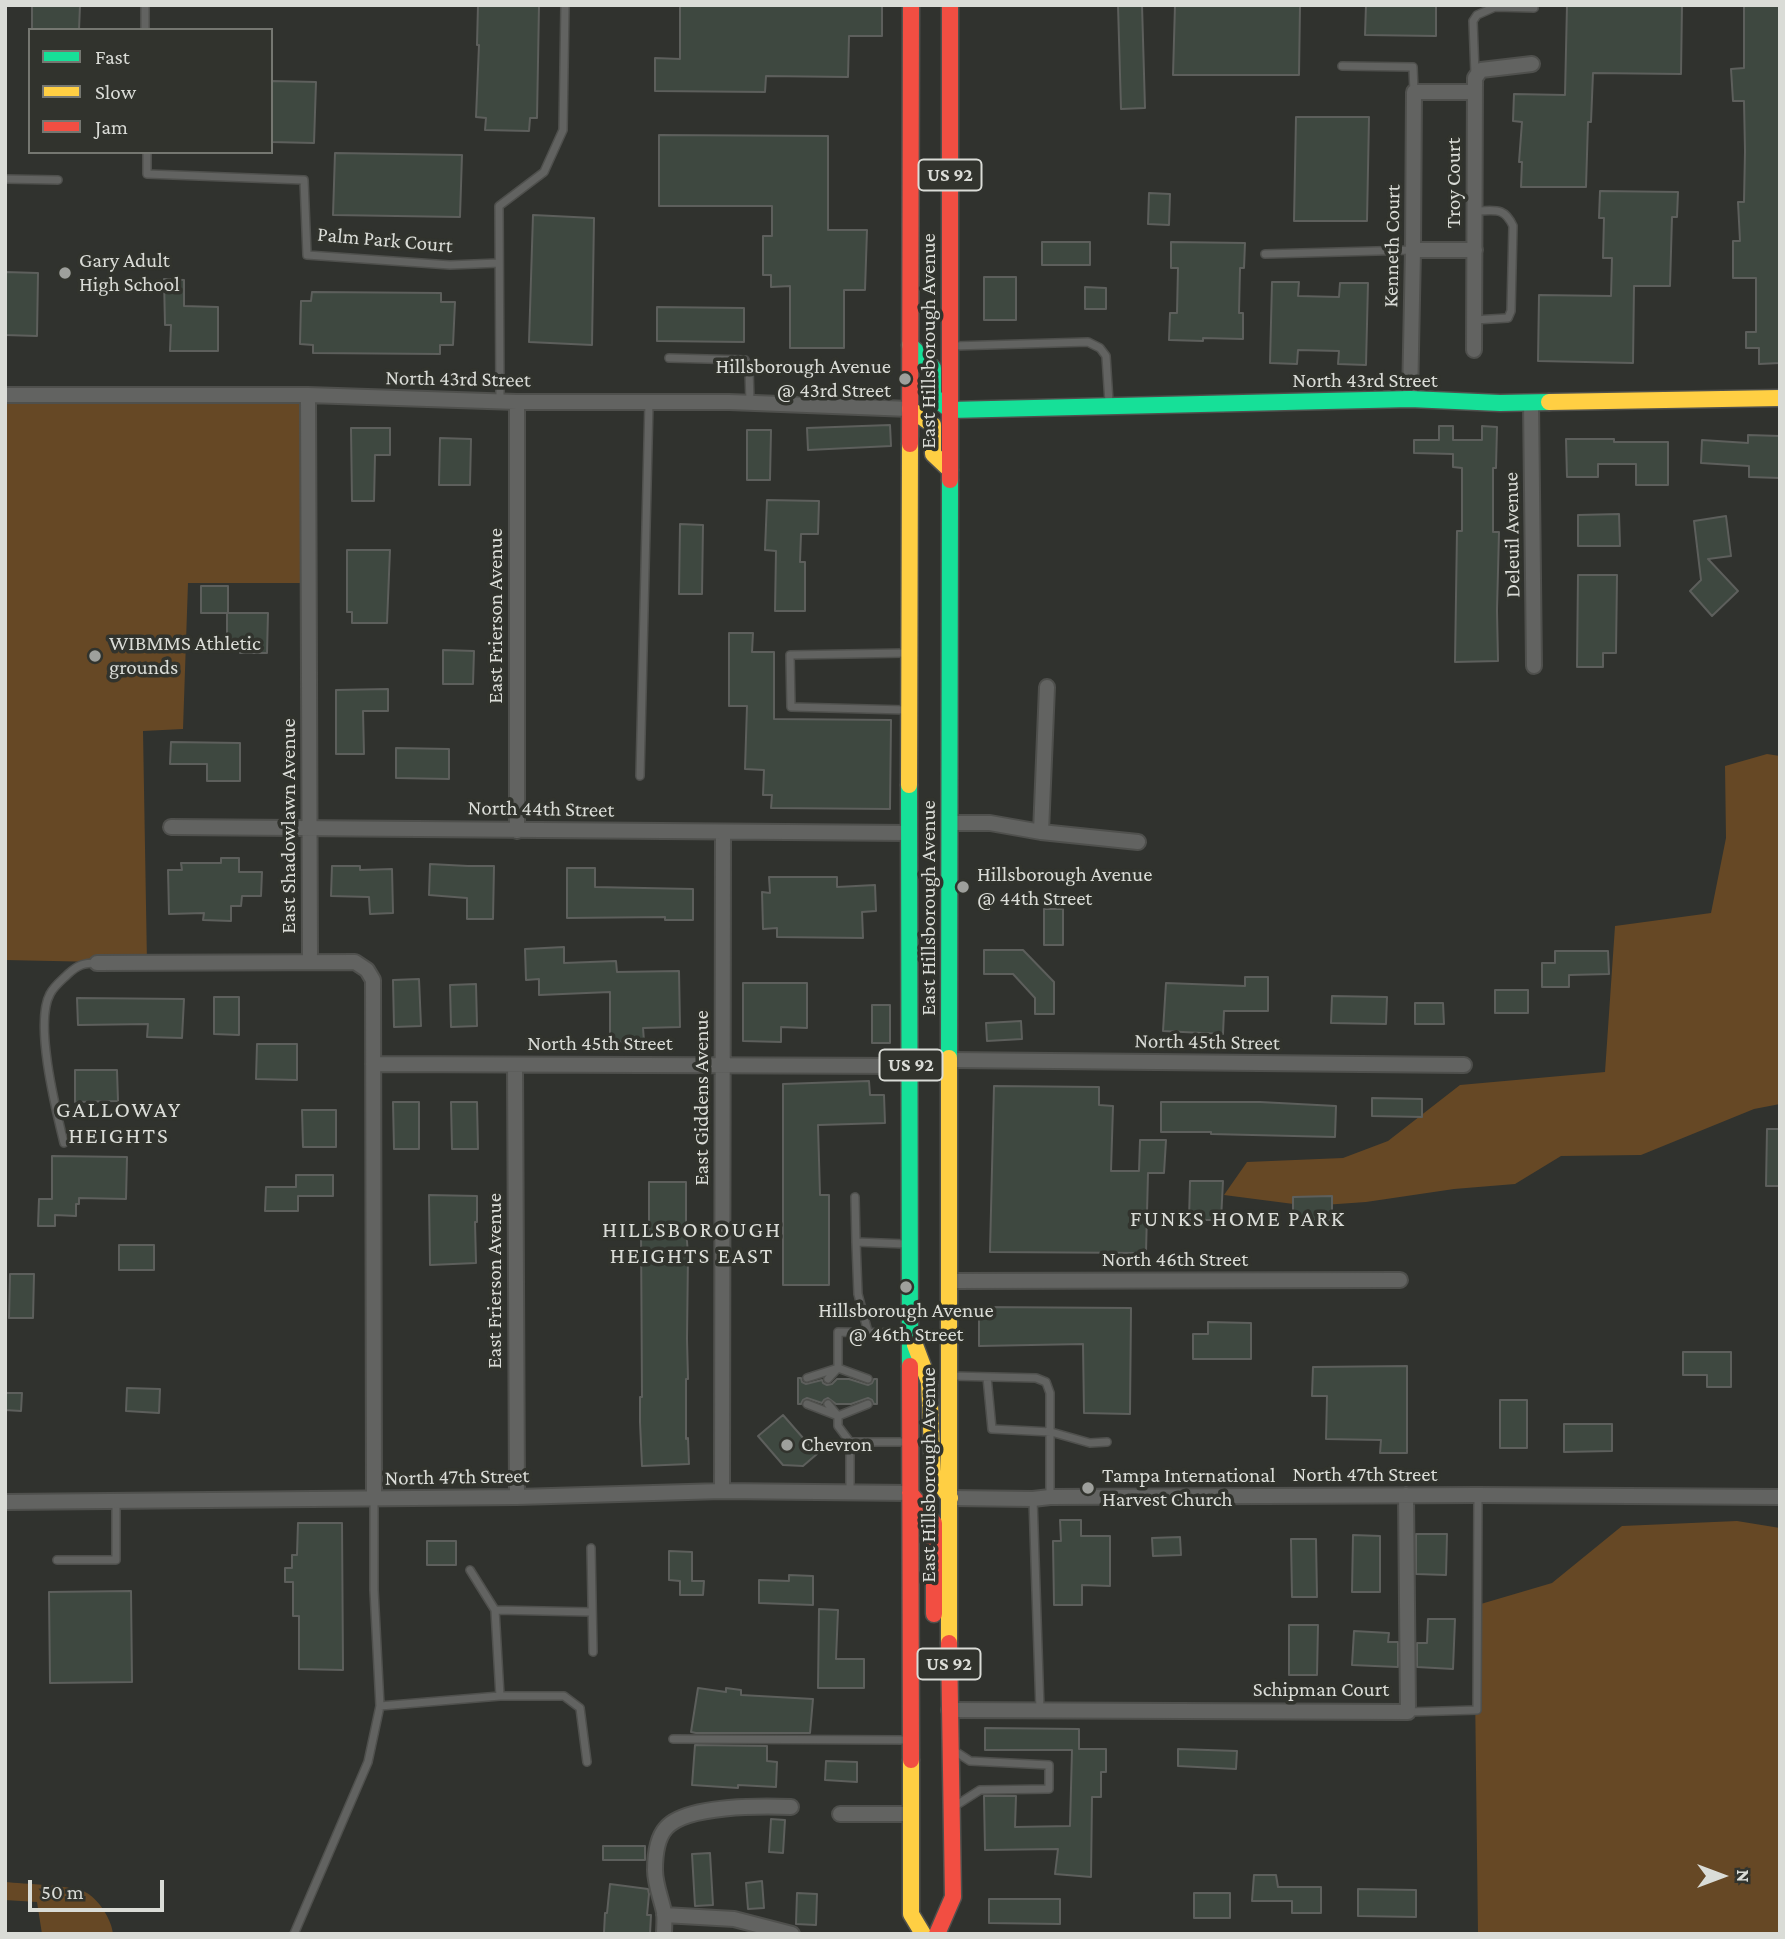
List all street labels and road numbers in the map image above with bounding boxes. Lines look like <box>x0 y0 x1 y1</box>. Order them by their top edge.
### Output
street label: Troy Court <box>1441 138 1467 228</box>
road number: US 92 <box>918 160 982 190</box>
street label: Kenneth Court <box>1378 184 1406 308</box>
street label: Palm Park Court <box>316 222 454 258</box>
street label: East Hillsborough Avenue <box>916 233 942 449</box>
street label: North 43rd Street <box>385 365 531 393</box>
street label: North 43rd Street <box>1292 368 1438 394</box>
street label: Deleuil Avenue <box>1498 472 1526 598</box>
street label: East Frierson Avenue <box>483 528 509 704</box>
street label: East Shadowlawn Avenue <box>276 718 302 934</box>
street label: North 44th Street <box>468 795 614 823</box>
street label: East Hillsborough Avenue <box>916 800 942 1016</box>
street label: East Giddens Avenue <box>689 1010 715 1186</box>
street label: North 45th Street <box>1134 1028 1280 1056</box>
street label: North 45th Street <box>527 1031 673 1057</box>
road number: US 92 <box>880 1050 942 1080</box>
street label: East Frierson Avenue <box>482 1193 508 1369</box>
street label: North 46th Street <box>1102 1247 1248 1273</box>
street label: East Hillsborough Avenue <box>916 1367 942 1583</box>
street label: North 47th Street <box>1293 1462 1437 1488</box>
street label: North 47th Street <box>384 1463 530 1491</box>
road number: US 92 <box>918 1648 981 1680</box>
street label: Schipman Court <box>1253 1677 1389 1703</box>

